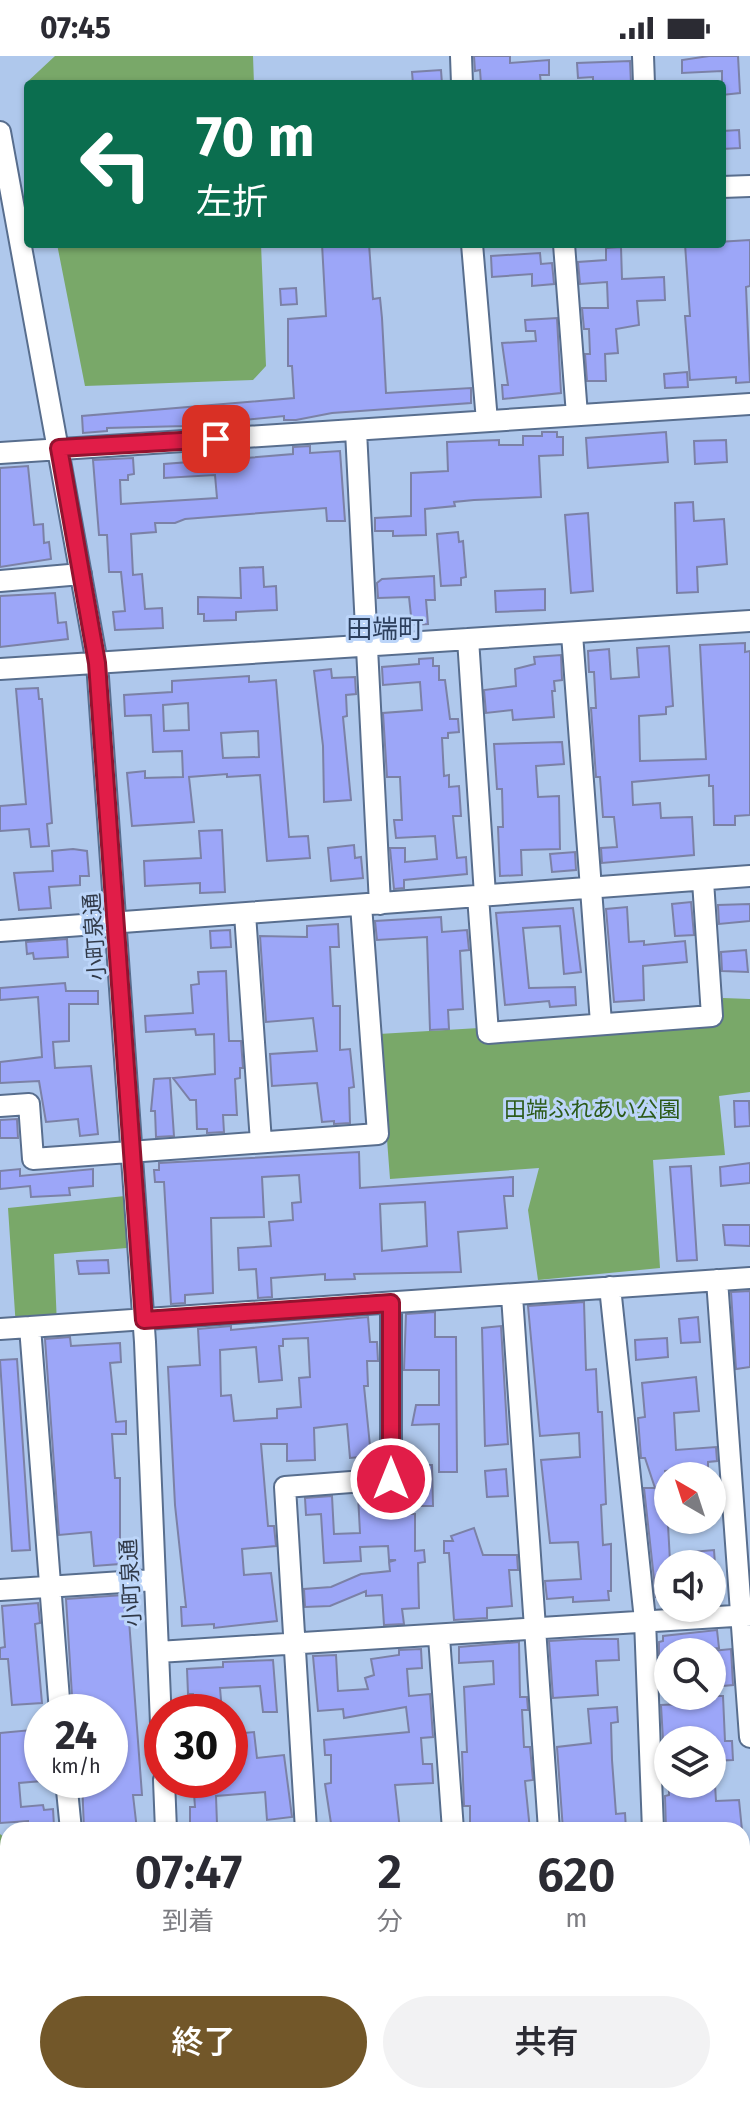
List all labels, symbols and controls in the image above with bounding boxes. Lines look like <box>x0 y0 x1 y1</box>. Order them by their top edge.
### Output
text: 07:45 <box>40 10 111 46</box>
text: 70 m <box>196 104 315 171</box>
icon: left <box>64 112 168 216</box>
text: 左折 <box>196 180 268 224</box>
pin <box>182 405 250 473</box>
icon: arrive <box>194 417 238 461</box>
district label: 田端町 <box>346 614 424 645</box>
street label: 小町泉通 <box>78 892 111 982</box>
park label: 田端ふれあい公園 <box>504 1096 680 1123</box>
position arrow <box>349 1437 433 1521</box>
north arrow <box>654 1462 726 1534</box>
map controls <box>654 1462 726 1798</box>
street label: 小町泉通 <box>115 1538 146 1628</box>
button: sound <box>654 1550 726 1622</box>
button: search <box>654 1638 726 1710</box>
speed limit sign: 30 <box>144 1694 248 1798</box>
text: 24 <box>55 1712 97 1760</box>
button: layers <box>654 1726 726 1798</box>
text: km/h <box>51 1754 101 1778</box>
text: 07:47 <box>134 1843 242 1901</box>
text: 2 <box>377 1843 402 1901</box>
text: 620 <box>537 1846 616 1904</box>
text: m <box>565 1903 588 1934</box>
text: 到着 <box>162 1906 214 1937</box>
text: 分 <box>377 1906 403 1937</box>
button: 終了 <box>40 1996 367 2088</box>
button: 共有 <box>383 1996 710 2088</box>

